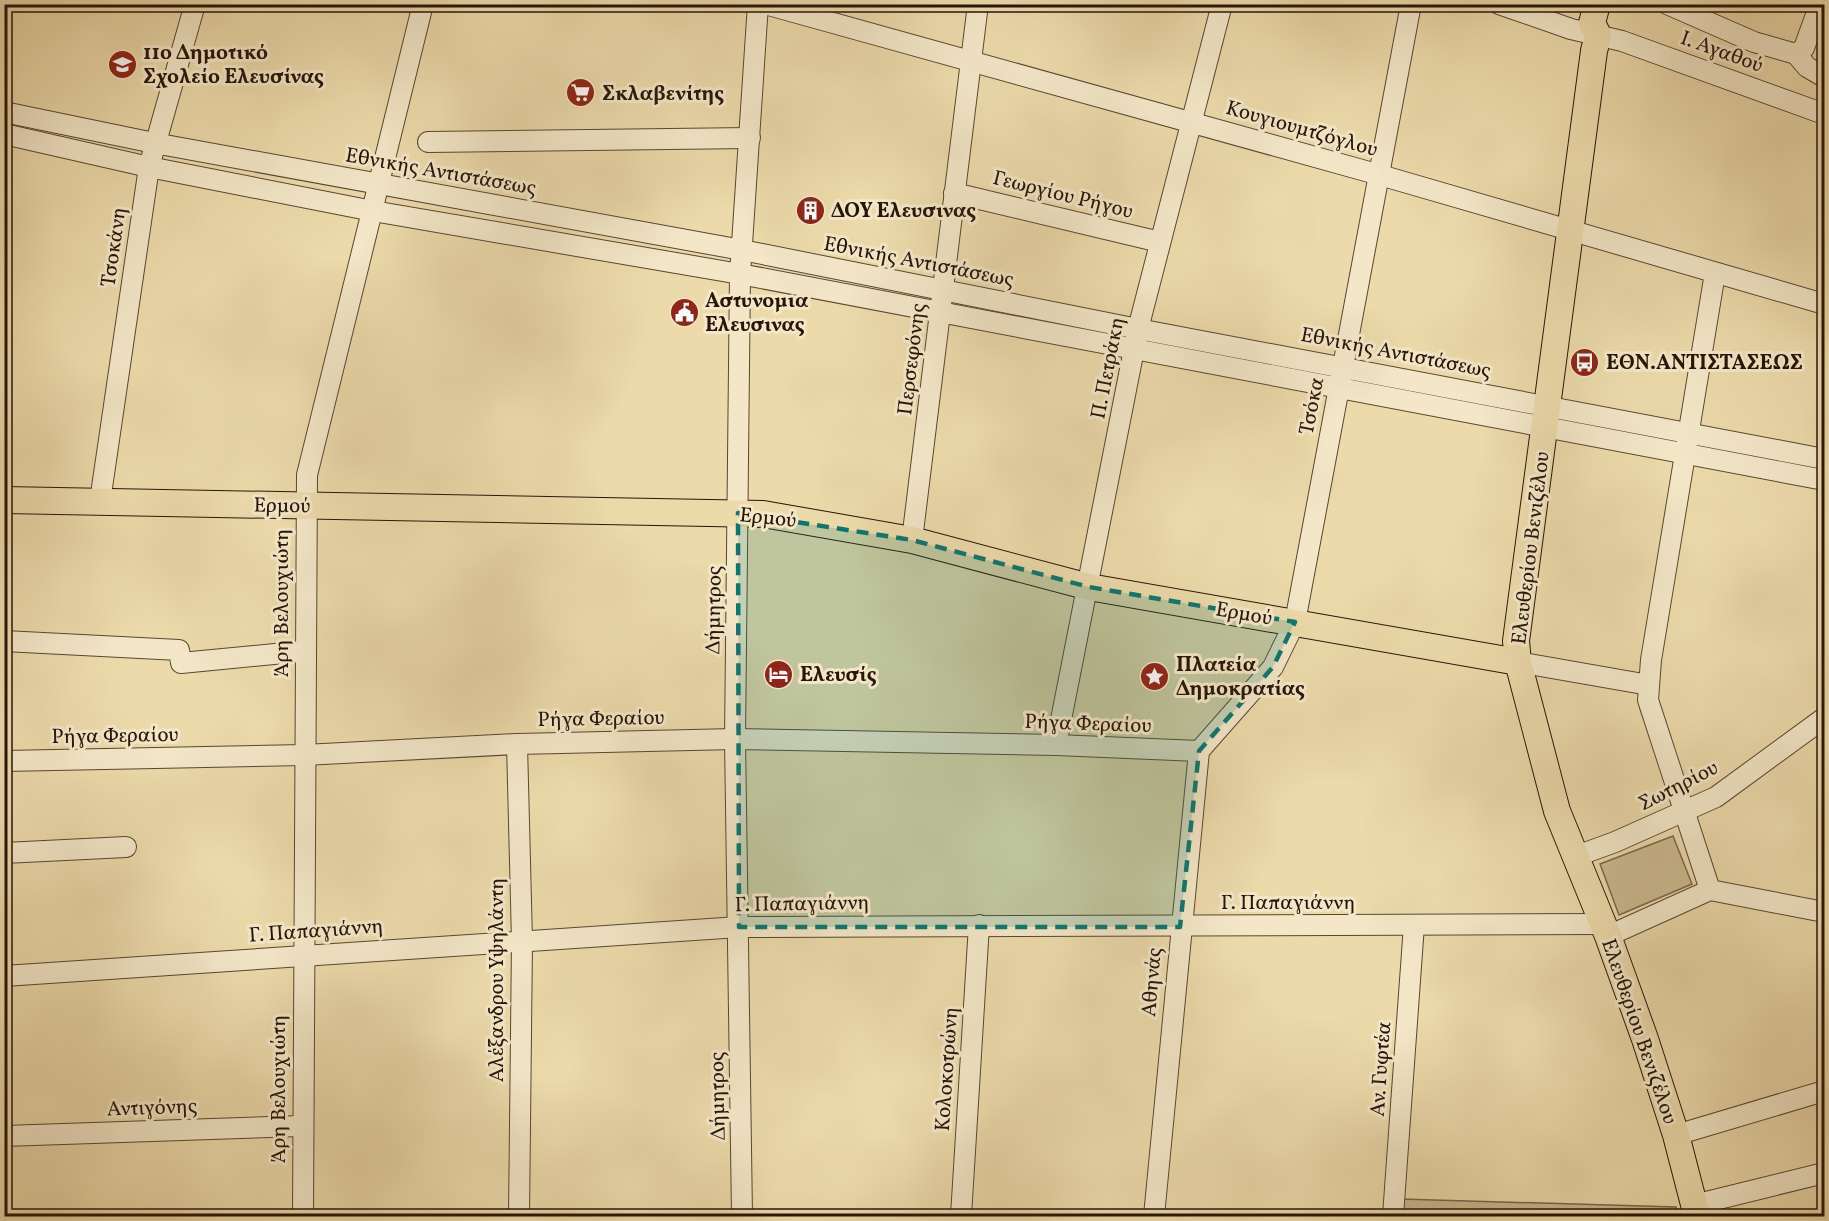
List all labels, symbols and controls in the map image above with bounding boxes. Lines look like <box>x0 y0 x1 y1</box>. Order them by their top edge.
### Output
street label: Ι. Αγαθού <box>1676 24 1767 81</box>
place label: 11ο Δημοτικό Σχολείο Ελευσίνας <box>143 39 324 92</box>
school or university icon: 11ο Δημοτικό Σχολείο Ελευσίνας <box>106 48 138 80</box>
supermarket icon: Σκλαβενίτης <box>565 77 597 109</box>
place label: Σκλαβενίτης <box>602 80 724 109</box>
street label: Κουγιουμτζόγλου <box>1222 94 1381 165</box>
street label: Εθνικής Αντιστάσεως <box>343 141 539 204</box>
street label: Γεωργίου Ρήγου <box>989 164 1136 227</box>
building icon: ΔΟΥ Ελευσινας <box>794 194 826 226</box>
place label: ΔΟΥ Ελευσινας <box>831 197 976 226</box>
street label: Τσοκάνη <box>95 205 134 289</box>
street label: Εθνικής Αντιστάσεως <box>821 230 1016 295</box>
place label: Αστυνομια Ελευσινας <box>705 287 809 340</box>
public building icon: Αστυνομια Ελευσινας <box>668 296 700 328</box>
street label: Περσεφόνης <box>891 301 934 417</box>
street label: Π. Πετράκη <box>1084 315 1133 422</box>
street label: Εθνικής Αντιστάσεως <box>1298 321 1493 386</box>
bus stop icon: ΕΘΝ.ΑΝΤΙΣΤΑΣΕΩΣ <box>1569 346 1601 378</box>
place label: ΕΘΝ.ΑΝΤΙΣΤΑΣΕΩΣ <box>1606 349 1803 378</box>
street label: Τσόκα <box>1293 375 1332 437</box>
street label: Ελευθερίου Βενιζέλου <box>1505 450 1558 646</box>
street label: Ερμού <box>253 492 311 521</box>
street label: Ερμού <box>738 501 798 536</box>
street label: Άρη Βελουχιώτη <box>268 529 297 677</box>
street label: Δήμητρος <box>699 565 730 655</box>
street label: Ερμού <box>1213 595 1274 634</box>
place label: Πλατεία Δημοκρατίας <box>1176 651 1305 704</box>
hotel icon: Ελευσίς <box>763 658 795 690</box>
place icon: Πλατεία Δημοκρατίας <box>1139 660 1171 692</box>
place label: Ελευσίς <box>800 661 877 690</box>
street label: Ρήγα Φεραίου <box>537 704 665 735</box>
street label: Ρήγα Φεραίου <box>1024 708 1152 741</box>
street label: Ρήγα Φεραίου <box>51 721 179 752</box>
street label: Σωτηρίου <box>1634 754 1724 819</box>
street label: Αλέξανδρου Υψηλάντη <box>483 878 512 1082</box>
street label: Γ. Παπαγιάννη <box>734 889 870 920</box>
street label: Γ. Παπαγιάννη <box>1221 889 1355 918</box>
street label: Γ. Παπαγιάννη <box>248 912 384 951</box>
street label: Ελευθερίου Βενιζέλου <box>1593 935 1684 1128</box>
street label: Αθηνάς <box>1135 946 1170 1018</box>
street label: Κολοκοτρώνη <box>929 1006 966 1132</box>
street label: Άρη Βελουχιώτη <box>265 1015 294 1163</box>
street label: Αν. Γυφτέα <box>1364 1020 1399 1118</box>
street label: Δήμητρος <box>703 1051 734 1141</box>
street label: Αντιγόνης <box>106 1092 198 1125</box>

